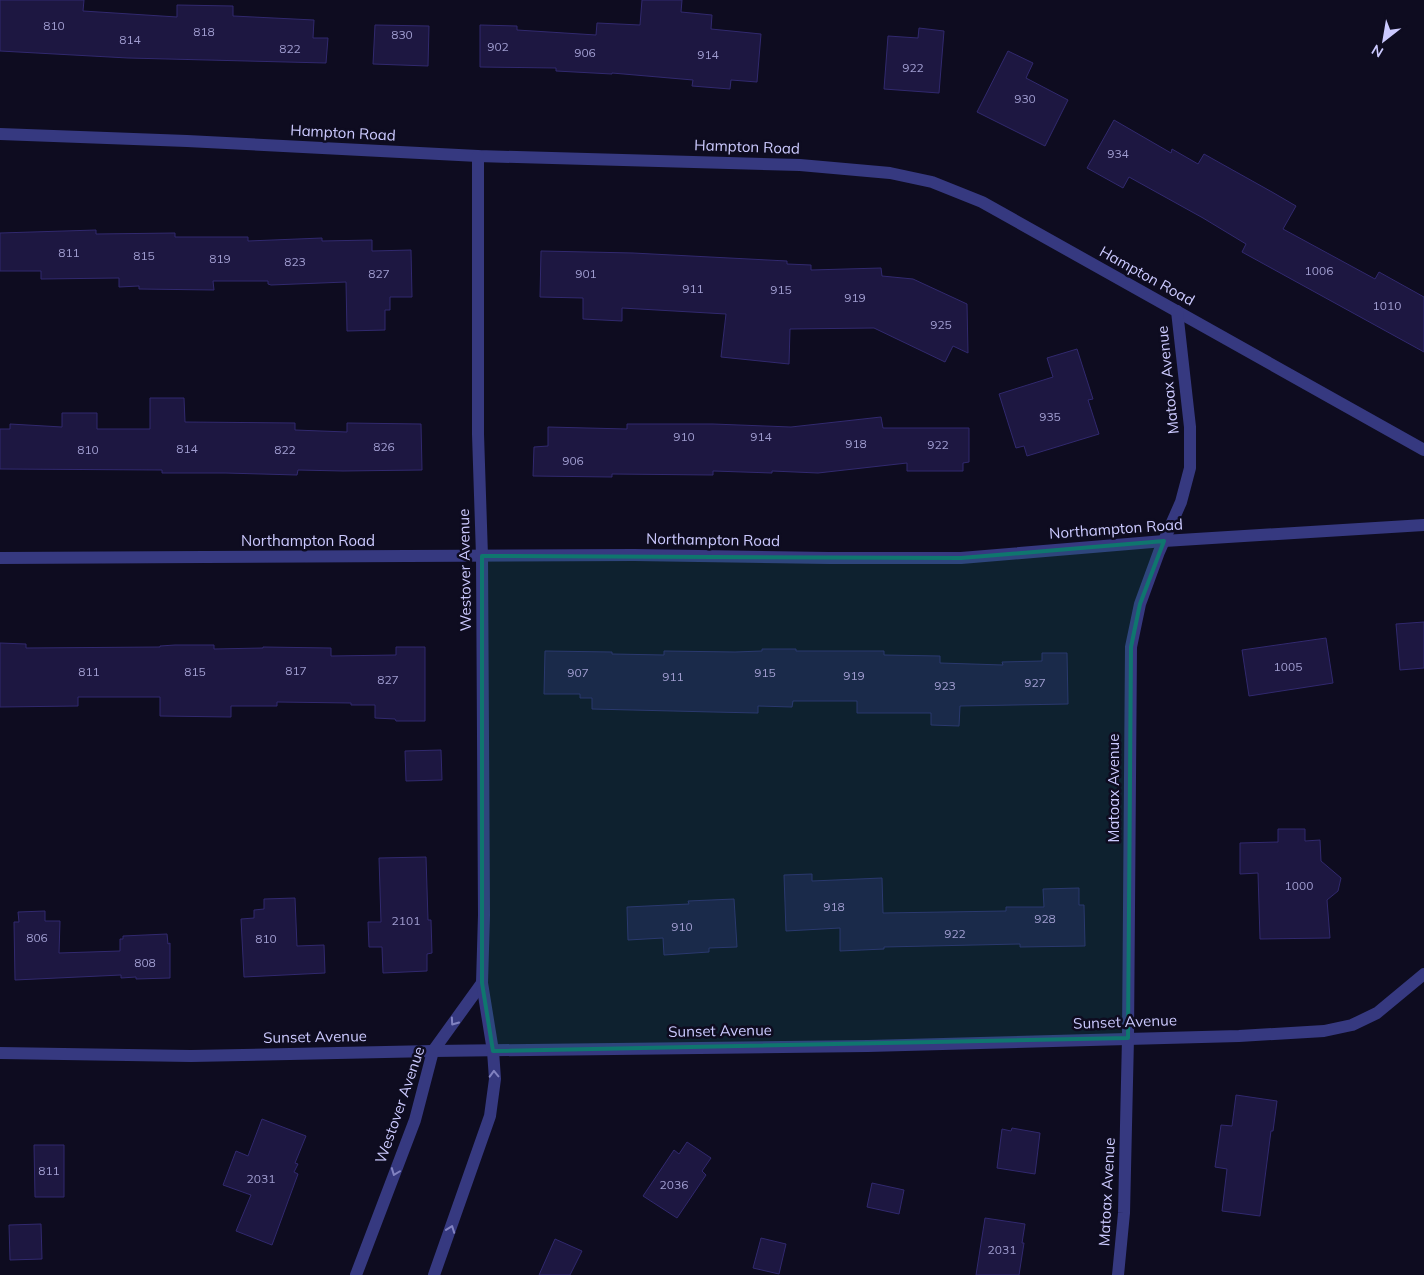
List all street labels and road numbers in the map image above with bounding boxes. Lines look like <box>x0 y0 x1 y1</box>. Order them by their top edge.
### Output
street label: Hampton Road <box>290 120 396 145</box>
street label: Hampton Road <box>694 135 800 158</box>
street label: Hampton Road <box>1096 242 1198 310</box>
street label: Matoax Avenue <box>1152 325 1183 435</box>
street label: Westover Avenue <box>454 509 475 631</box>
street label: Northampton Road <box>1048 514 1183 543</box>
street label: Northampton Road <box>646 529 780 550</box>
street label: Northampton Road <box>241 531 375 550</box>
street label: Matoax Avenue <box>1104 734 1123 842</box>
street label: Sunset Avenue <box>1073 1010 1177 1033</box>
street label: Sunset Avenue <box>668 1020 772 1041</box>
street label: Sunset Avenue <box>263 1026 367 1047</box>
street label: Westover Avenue <box>371 1044 428 1166</box>
street label: Matoax Avenue <box>1094 1137 1119 1247</box>

